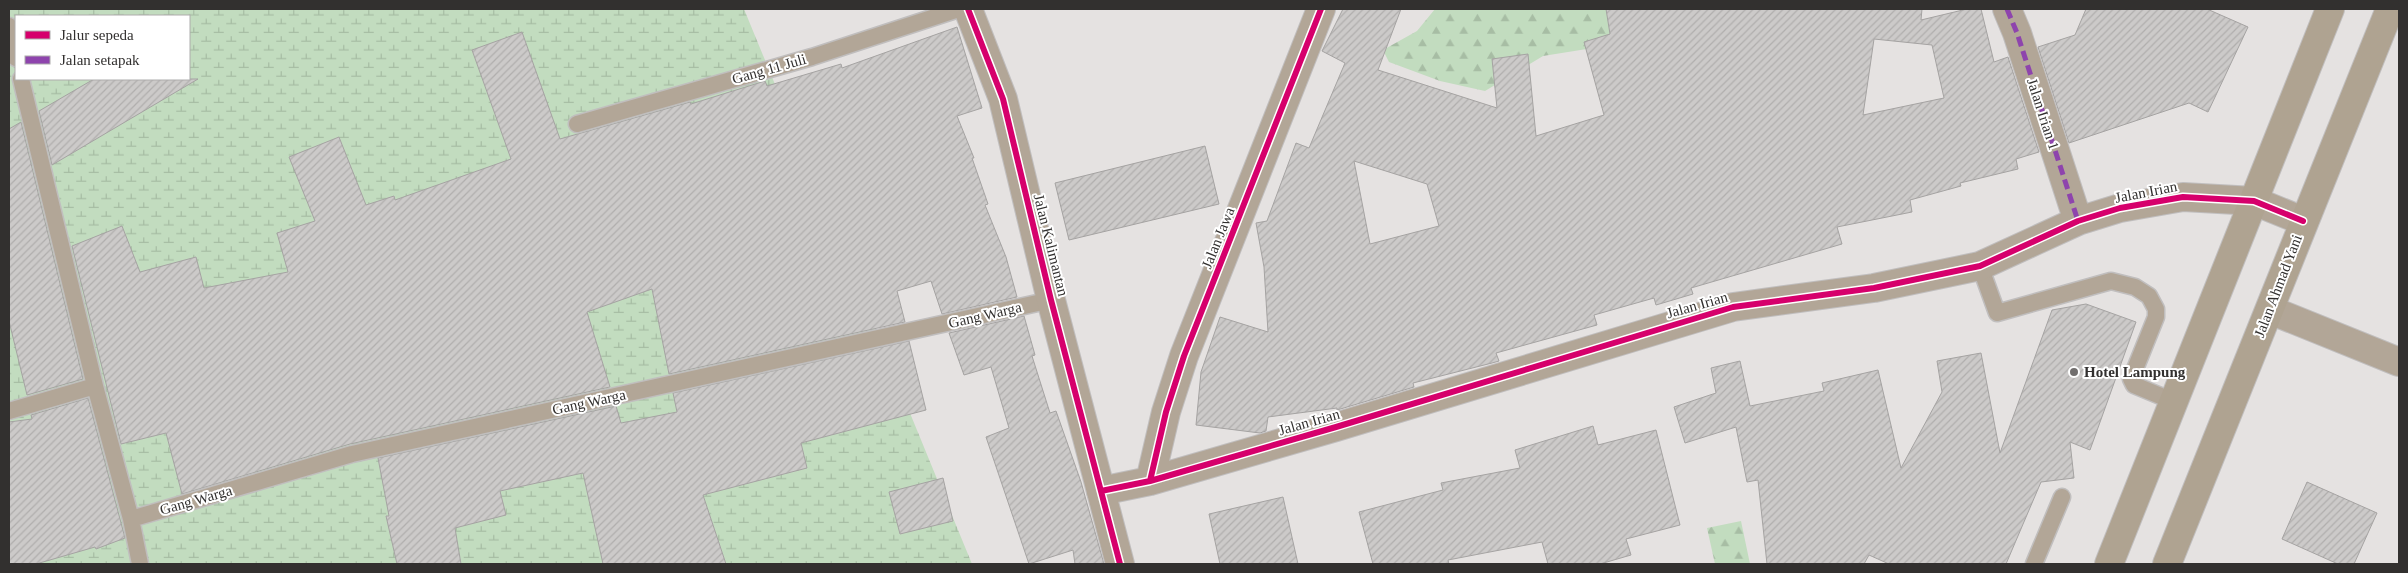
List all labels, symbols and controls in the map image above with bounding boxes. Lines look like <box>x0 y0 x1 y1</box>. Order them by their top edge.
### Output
legend <box>15 15 190 80</box>
text: Jalur sepeda <box>60 27 134 43</box>
street label: Gang 11 Juli <box>730 51 808 87</box>
text: Jalan setapak <box>60 52 140 68</box>
street label: Jalan Irian 1 <box>2024 76 2062 152</box>
street label: Jalan Irian <box>2114 178 2179 206</box>
street label: Jalan Kalimantan <box>1031 192 1072 298</box>
street label: Jalan Jawa <box>1198 205 1238 271</box>
street label: Jalan Ahmad Yani <box>2251 232 2305 340</box>
street label: Jalan Irian <box>1665 289 1730 321</box>
street label: Gang Warga <box>947 299 1023 331</box>
place label: Hotel Lampung <box>2084 364 2186 380</box>
marker: Hotel Lampung <box>2068 366 2080 378</box>
street label: Gang Warga <box>551 386 627 418</box>
street label: Jalan Irian <box>1277 406 1342 438</box>
street label: Gang Warga <box>158 482 234 518</box>

